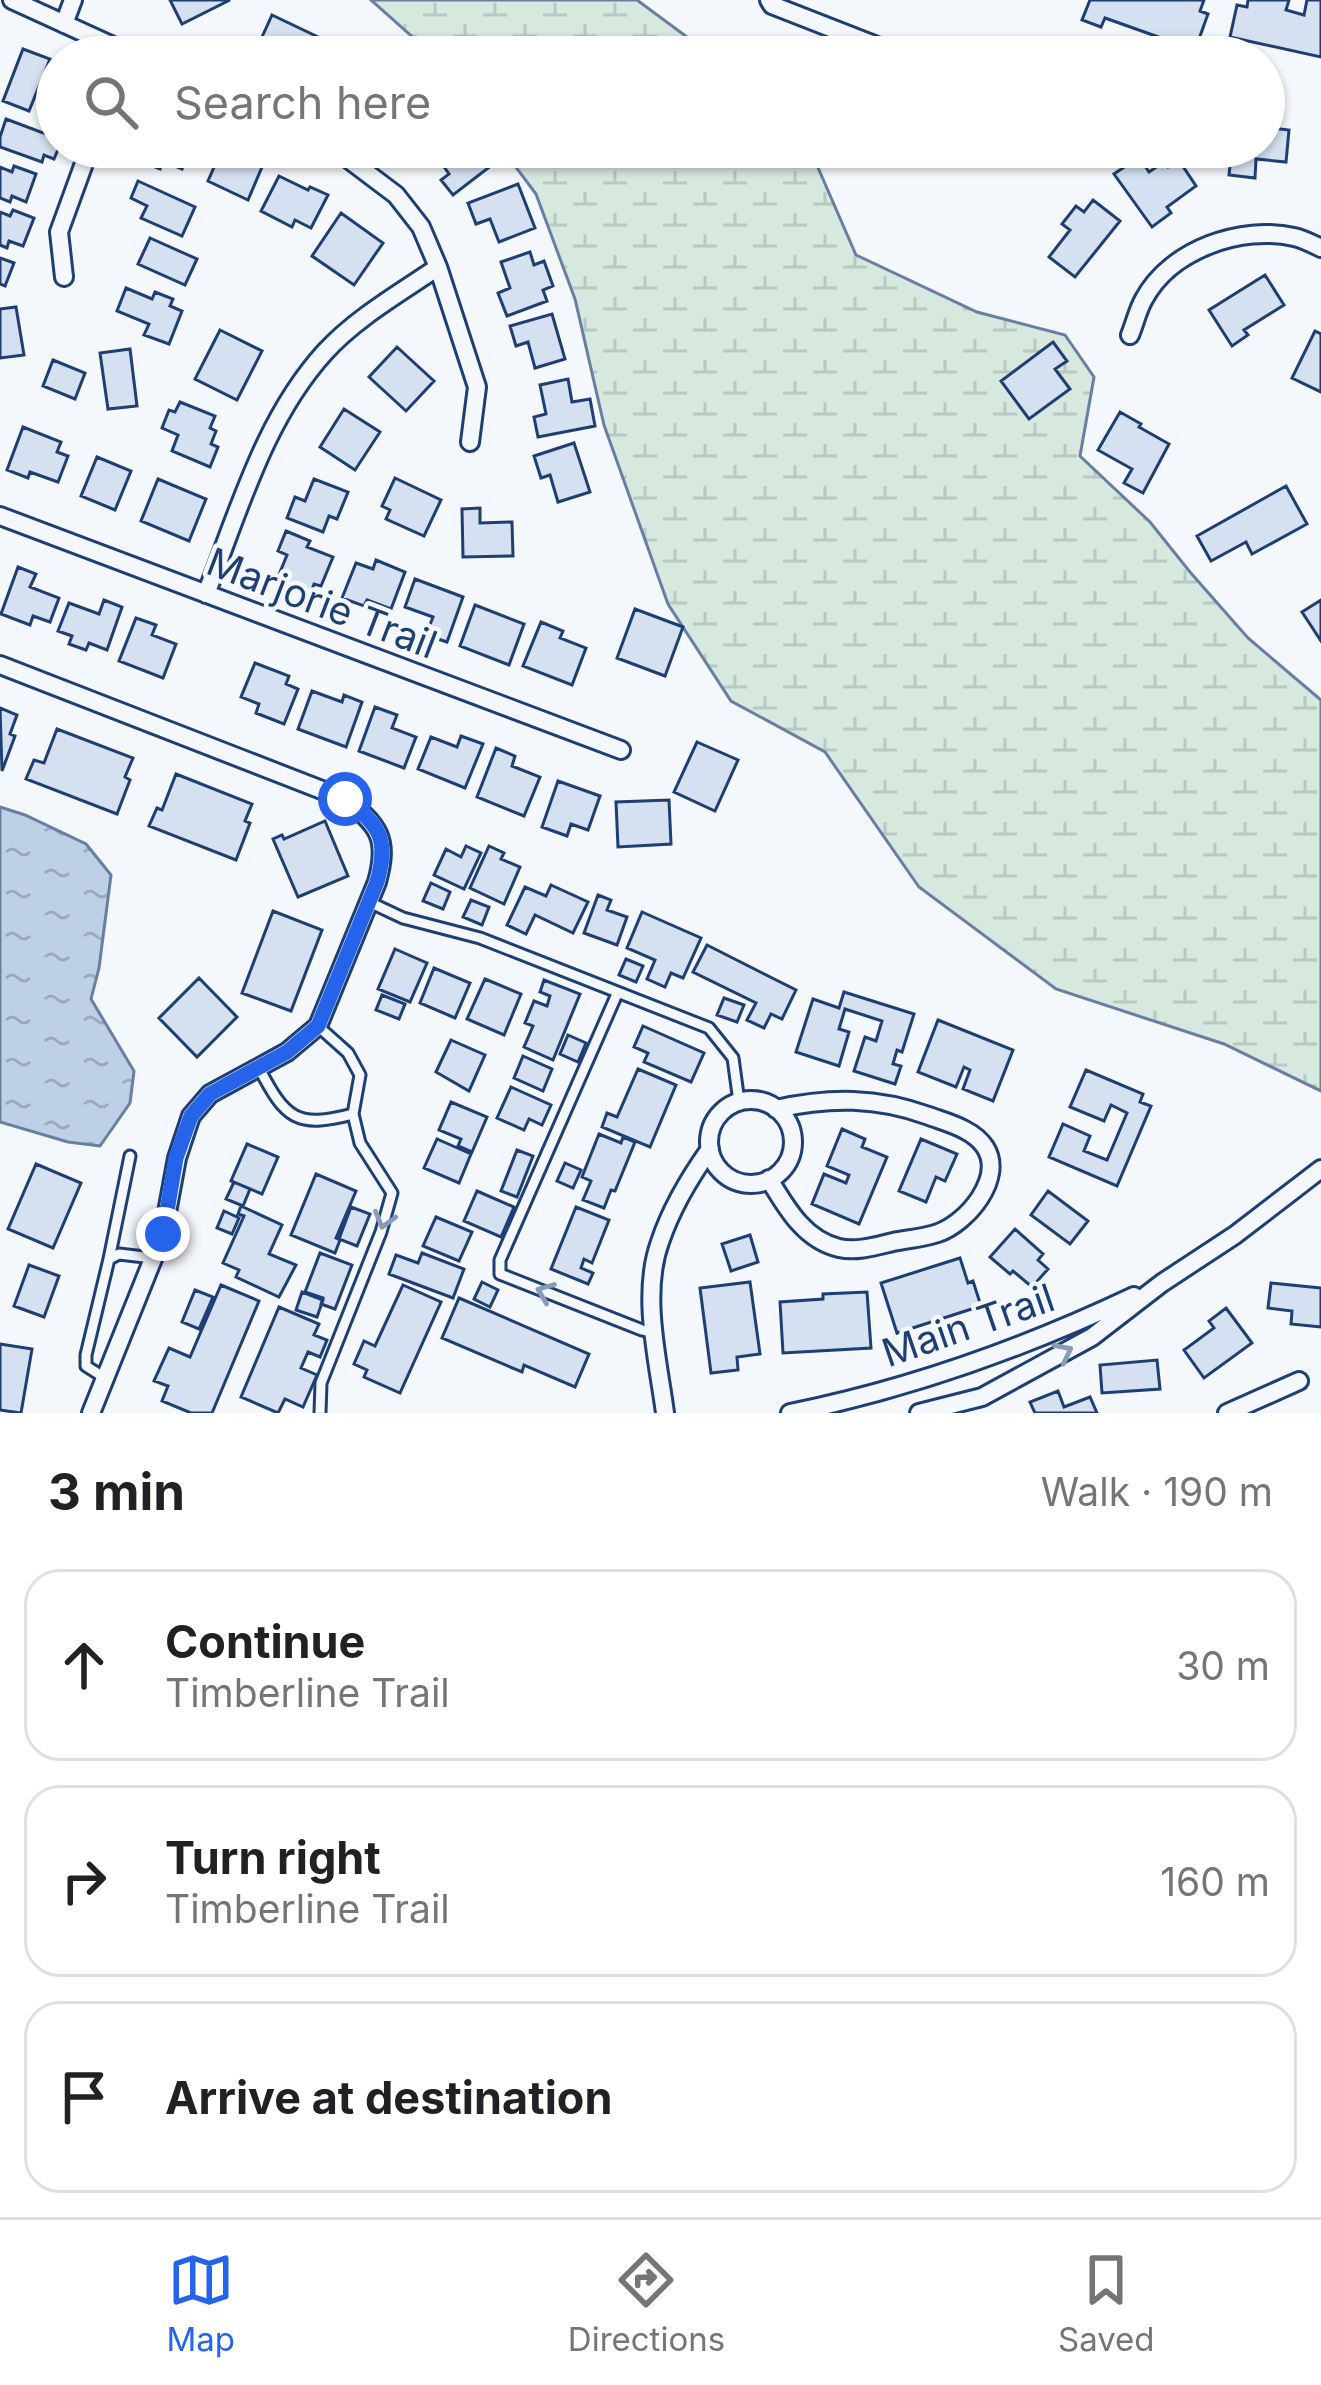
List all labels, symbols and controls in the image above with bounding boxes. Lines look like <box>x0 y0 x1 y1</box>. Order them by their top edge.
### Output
search box <box>36 36 1285 168</box>
icon: search <box>78 69 144 135</box>
text: Search here <box>174 75 431 130</box>
street label: Marjorie Trail <box>201 537 444 668</box>
route start <box>318 772 372 826</box>
route end <box>136 1207 190 1261</box>
one-way arrow <box>373 1209 398 1230</box>
street label: Main Trail <box>876 1273 1060 1376</box>
one-way arrow <box>535 1282 556 1306</box>
one-way arrow <box>1051 1343 1073 1366</box>
text: 3 min <box>48 1461 185 1522</box>
text: Walk · 190 m <box>1041 1468 1273 1515</box>
text: Continue <box>165 1614 365 1669</box>
icon: ahead <box>51 1632 117 1698</box>
text: 30 m <box>1176 1642 1270 1689</box>
text: Timberline Trail <box>165 1669 450 1716</box>
text: Turn right <box>165 1830 381 1885</box>
icon: right <box>51 1848 117 1914</box>
text: 160 m <box>1160 1858 1270 1905</box>
text: Timberline Trail <box>165 1885 450 1932</box>
icon: arrive <box>51 2064 117 2130</box>
text: Arrive at destination <box>165 2070 612 2125</box>
tab: Map <box>166 2247 235 2359</box>
tab: Directions <box>568 2247 725 2359</box>
tab: Saved <box>1058 2247 1155 2359</box>

